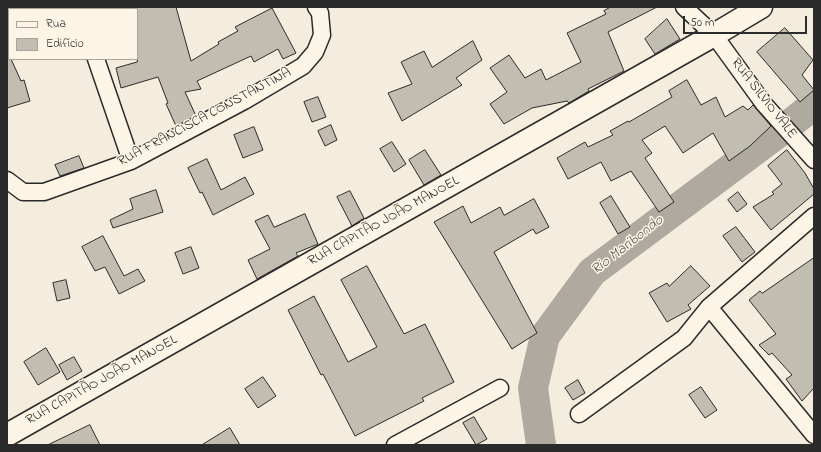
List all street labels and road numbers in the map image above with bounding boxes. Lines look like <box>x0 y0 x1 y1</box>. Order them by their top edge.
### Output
street label: RUA SILVIO VALE <box>726 55 800 143</box>
street label: RUA FRANCISCA CONSTANTINA <box>116 65 294 171</box>
street label: RUA CAPITÃO JOÃO MANOEL <box>305 173 463 271</box>
street label: RUA CAPITÃO JOÃO MANOEL <box>23 332 181 430</box>

